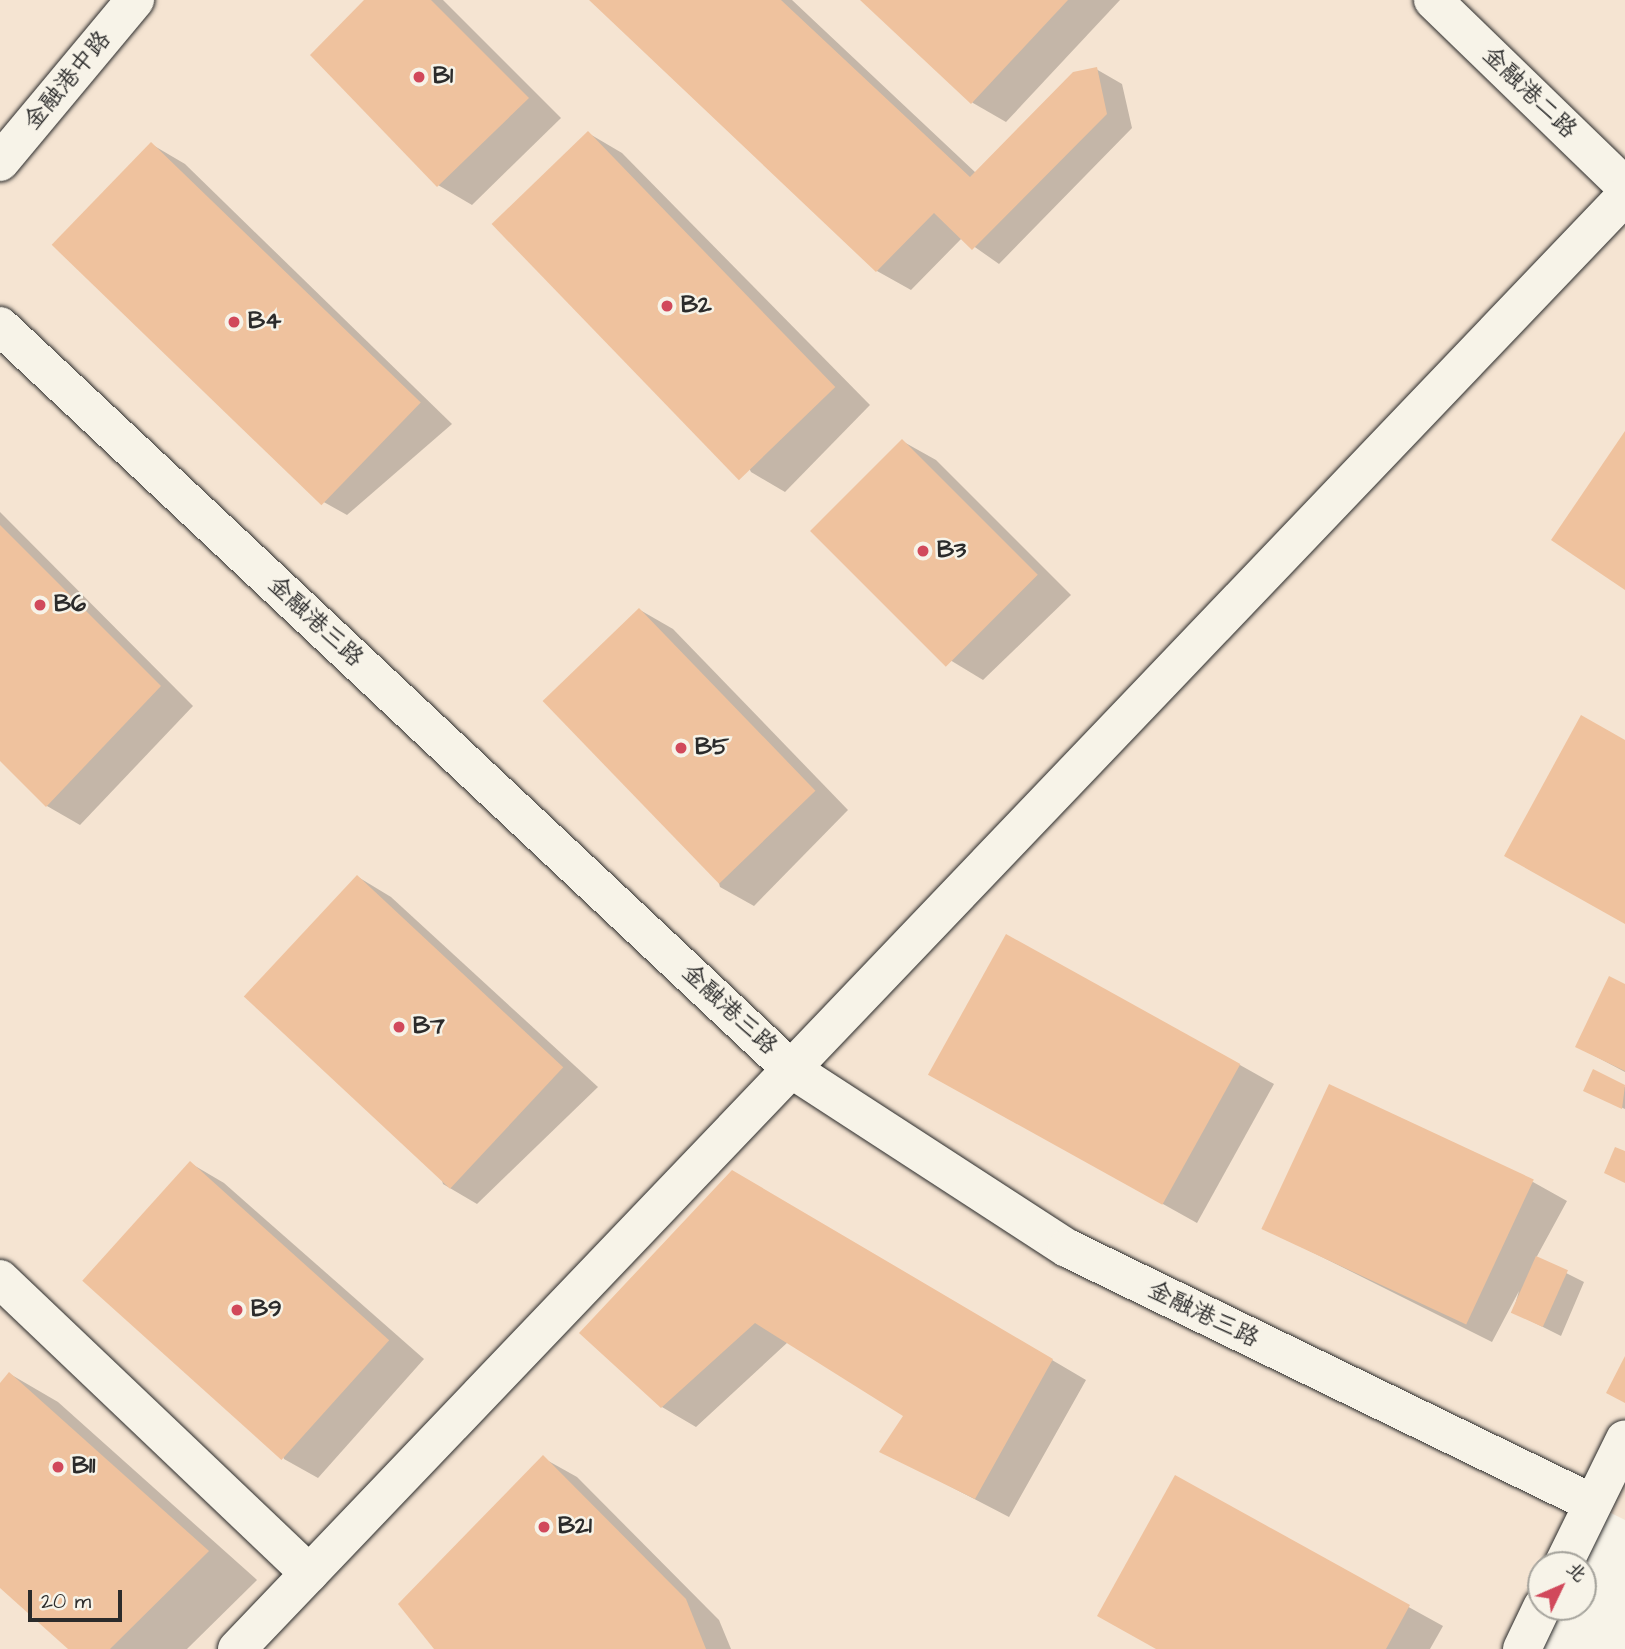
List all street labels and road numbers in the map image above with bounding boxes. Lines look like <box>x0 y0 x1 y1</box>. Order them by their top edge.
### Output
street label: 金融港中路 <box>18 26 118 136</box>
street label: 金融港二路 <box>1476 41 1582 145</box>
street label: 金融港三路 <box>261 571 369 673</box>
street label: 金融港三路 <box>675 959 783 1061</box>
street label: 金融港三路 <box>1143 1276 1263 1354</box>

